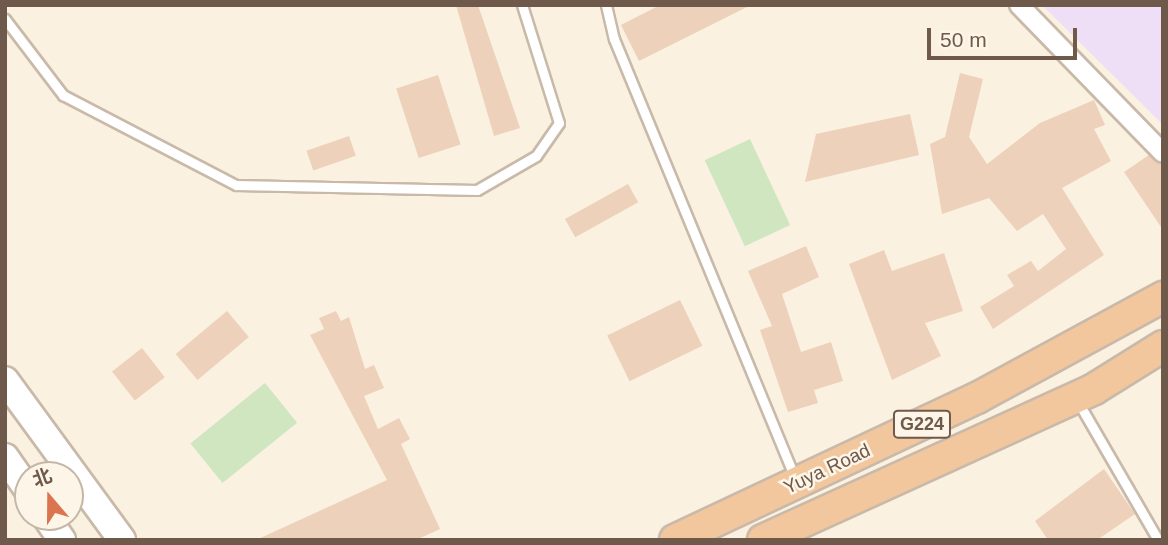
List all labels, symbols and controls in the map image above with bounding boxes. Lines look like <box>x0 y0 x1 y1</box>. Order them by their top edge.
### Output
scale bar <box>930 14 1080 58</box>
text: 50 m <box>940 28 987 51</box>
road number: G224 <box>892 410 952 438</box>
street label: Yuya Road <box>780 439 874 499</box>
north arrow <box>14 461 84 531</box>
text: 北 <box>30 465 55 491</box>

